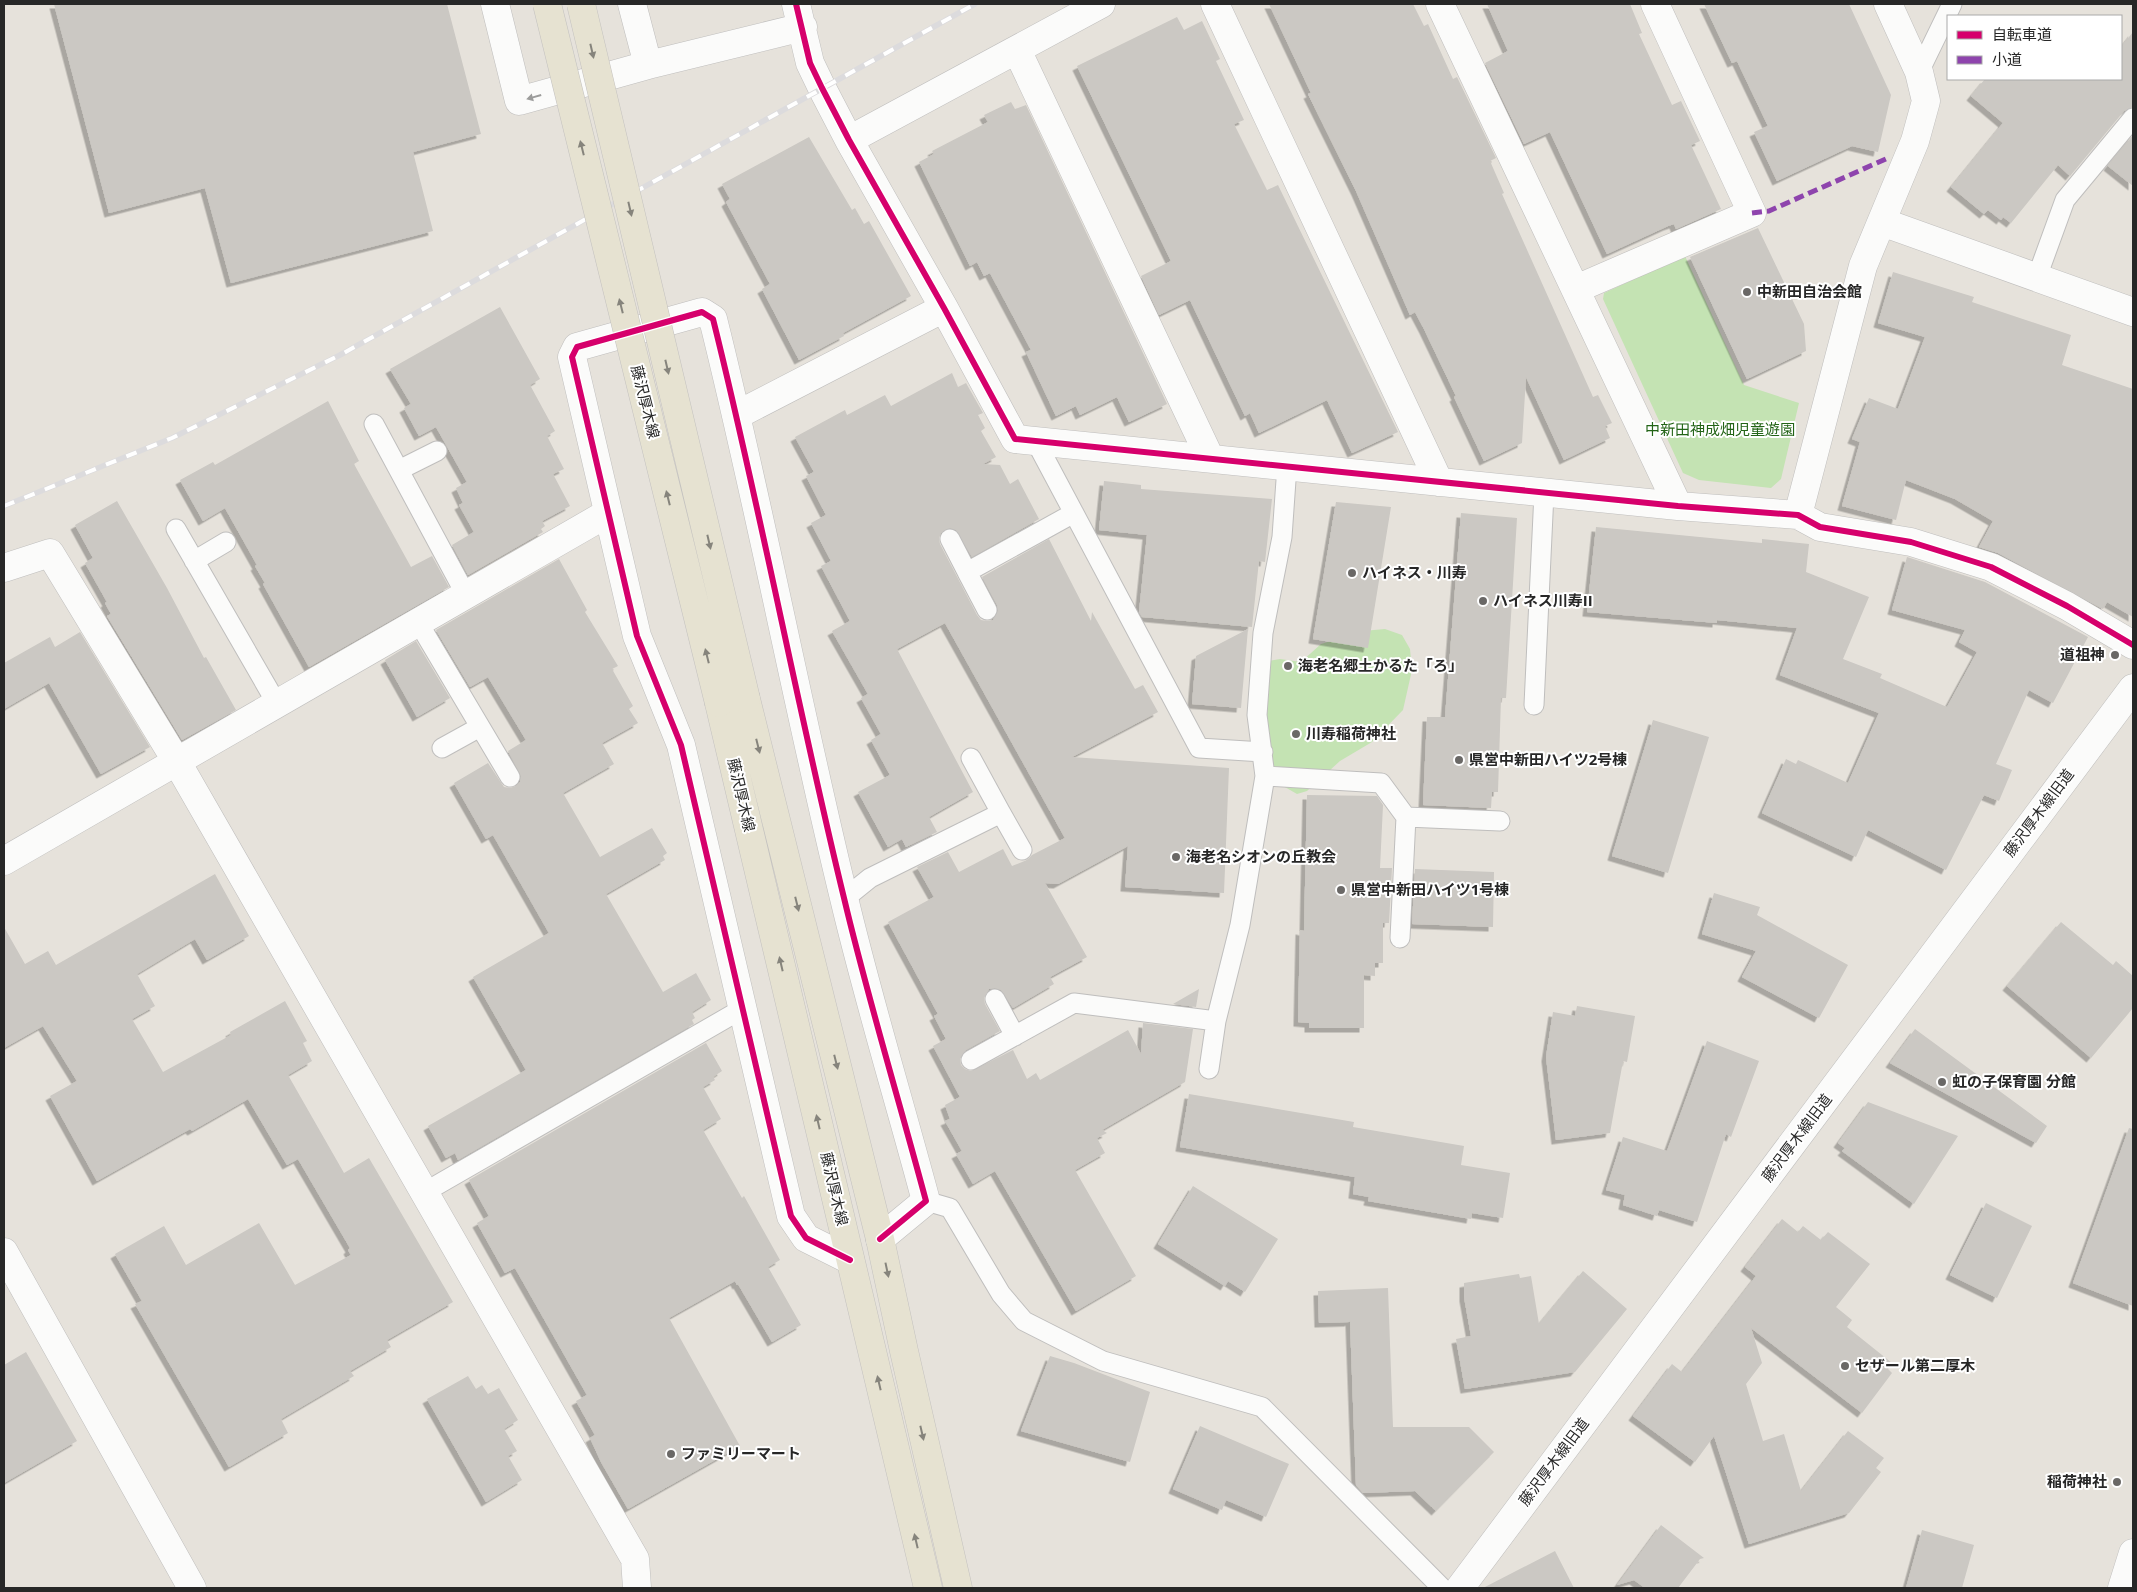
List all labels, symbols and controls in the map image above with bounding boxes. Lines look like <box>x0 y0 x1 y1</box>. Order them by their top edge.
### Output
legend <box>1947 15 2122 80</box>
text: 自転車道 <box>1992 24 2052 44</box>
one-way arrow <box>588 44 596 59</box>
text: 小道 <box>1992 49 2022 69</box>
one-way arrow <box>527 93 542 101</box>
one-way arrow <box>578 141 586 156</box>
one-way arrow <box>626 202 634 217</box>
place label: 中新田自治会館 <box>1757 281 1862 301</box>
marker: 中新田自治会館 <box>1741 286 1753 298</box>
one-way arrow <box>617 299 625 314</box>
one-way arrow <box>663 360 671 375</box>
street label: 藤沢厚木線 <box>627 363 665 441</box>
park label: 中新田神成畑児童遊園 <box>1645 419 1795 439</box>
one-way arrow <box>664 491 672 506</box>
one-way arrow <box>705 535 713 550</box>
place label: ハイネス・川寿 <box>1362 562 1467 582</box>
marker: ハイネス・川寿 <box>1346 567 1358 579</box>
place label: ハイネス川寿II <box>1493 590 1593 610</box>
marker: ハイネス川寿II <box>1477 595 1489 607</box>
place label: 道祖神 <box>2060 644 2105 664</box>
one-way arrow <box>703 648 711 663</box>
marker: 道祖神 <box>2109 649 2121 661</box>
place label: 海老名郷土かるた「ろ」 <box>1298 655 1463 675</box>
marker: 海老名郷土かるた「ろ」 <box>1282 660 1294 672</box>
place label: 川寿稲荷神社 <box>1306 723 1396 743</box>
marker: 川寿稲荷神社 <box>1290 728 1302 740</box>
one-way arrow <box>754 739 762 754</box>
place label: 県営中新田ハイツ2号棟 <box>1469 749 1627 769</box>
marker: 県営中新田ハイツ2号棟 <box>1453 754 1465 766</box>
street label: 藤沢厚木線 <box>724 756 760 834</box>
street label: 藤沢厚木線旧道 <box>1999 764 2078 860</box>
place label: 海老名シオンの丘教会 <box>1186 846 1336 866</box>
marker: 海老名シオンの丘教会 <box>1170 851 1182 863</box>
place label: 県営中新田ハイツ1号棟 <box>1351 879 1509 899</box>
marker: 県営中新田ハイツ1号棟 <box>1335 884 1347 896</box>
one-way arrow <box>793 896 801 911</box>
one-way arrow <box>776 957 784 972</box>
one-way arrow <box>832 1054 840 1069</box>
place label: 虹の子保育園 分館 <box>1952 1071 2076 1091</box>
marker: 虹の子保育園 分館 <box>1936 1076 1948 1088</box>
street label: 藤沢厚木線旧道 <box>1757 1089 1836 1185</box>
one-way arrow <box>814 1115 822 1130</box>
street label: 藤沢厚木線 <box>817 1150 853 1228</box>
one-way arrow <box>883 1263 891 1278</box>
place label: セザール第二厚木 <box>1855 1355 1975 1375</box>
marker: セザール第二厚木 <box>1839 1360 1851 1372</box>
one-way arrow <box>875 1375 883 1390</box>
street label: 藤沢厚木線旧道 <box>1514 1413 1593 1509</box>
one-way arrow <box>918 1425 926 1440</box>
place label: ファミリーマート <box>681 1443 801 1463</box>
marker: ファミリーマート <box>665 1448 677 1460</box>
place label: 稲荷神社 <box>2047 1471 2107 1491</box>
marker: 稲荷神社 <box>2111 1476 2123 1488</box>
one-way arrow <box>912 1533 920 1548</box>

